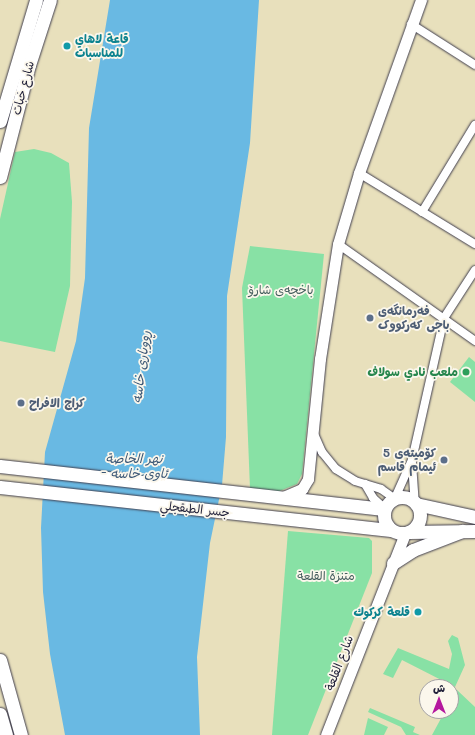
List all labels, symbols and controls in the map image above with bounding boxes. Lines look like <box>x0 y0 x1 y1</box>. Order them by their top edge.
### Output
place label: قاعة لاهاي للمناسبات <box>75 32 129 60</box>
marker: قاعة لاهاي للمناسبات <box>62 41 72 51</box>
street label: شارع خبات <box>9 59 37 117</box>
park label: باخچەی شارۆ <box>249 283 313 297</box>
place label: فەرمانگەی باجی کەرکووک <box>378 304 450 332</box>
marker: فەرمانگەی باجی کەرکووک <box>365 313 375 323</box>
water label: ڕووباری خاسە <box>129 330 153 404</box>
place label: ملعب نادي سولاف <box>368 365 458 379</box>
marker: ملعب نادي سولاف <box>461 367 471 377</box>
place label: كراج الافراح <box>29 396 85 410</box>
marker: كراج الافراح <box>16 398 26 408</box>
place label: کۆمیتەی 5 ئیمام قاسم <box>378 446 436 474</box>
water label: نهر الخاصة - ئاوی خاسە <box>101 451 167 482</box>
marker: کۆمیتەی 5 ئیمام قاسم <box>439 455 449 465</box>
street label: جسر الطبقجلي <box>159 498 231 520</box>
park label: متنزة القلعة <box>297 569 355 583</box>
place label: قلعة كركوك <box>354 605 410 619</box>
marker: قلعة كركوك <box>413 607 423 617</box>
street label: شارع القلعة <box>322 633 356 693</box>
north arrow <box>419 679 459 719</box>
text: ش <box>433 680 445 695</box>

